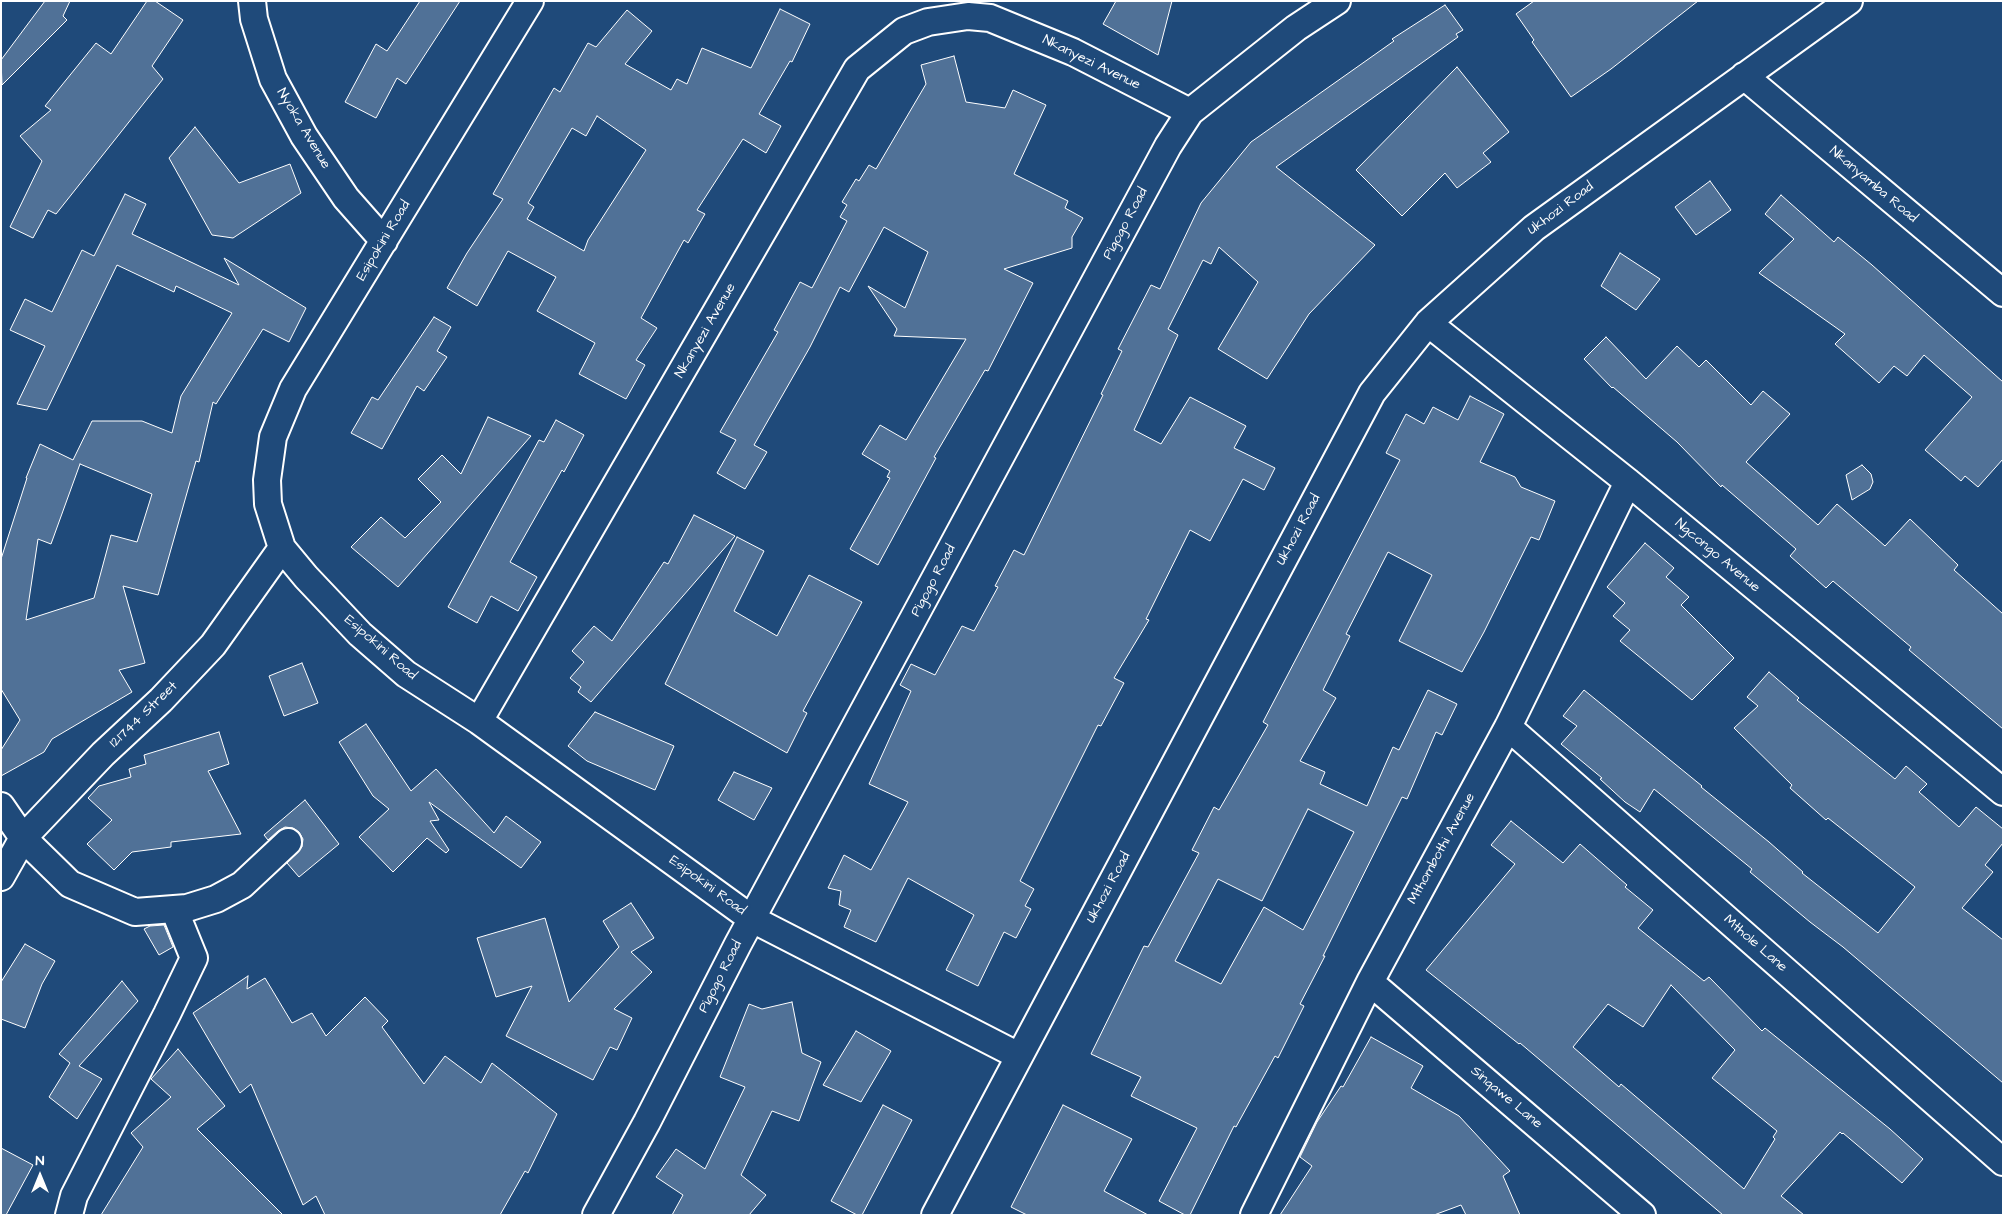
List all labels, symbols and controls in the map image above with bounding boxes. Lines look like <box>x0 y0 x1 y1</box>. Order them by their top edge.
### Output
street label: Nkanyezi Avenue <box>1039 32 1143 94</box>
street label: Nyoka Avenue <box>272 86 334 172</box>
street label: Nkanyamba Road <box>1825 143 1921 227</box>
street label: Ukhozi Road <box>1525 179 1597 239</box>
street label: Pigogo Road <box>1100 185 1152 263</box>
street label: Esipokini Road <box>353 198 415 284</box>
street label: Nkanyezi Avenue <box>672 281 740 381</box>
street label: Ukhozi Road <box>1273 492 1325 568</box>
street label: Ngcongo Avenue <box>1671 516 1763 596</box>
street label: Pigogo Road <box>908 542 960 620</box>
street label: Esipokini Road <box>340 612 420 684</box>
street label: 121744 Street <box>106 678 182 752</box>
street label: Mthombothi Avenue <box>1404 790 1480 908</box>
street label: Ukhozi Road <box>1083 850 1135 926</box>
street label: Esipokini Road <box>665 853 749 919</box>
street label: Mthole Lane <box>1720 912 1790 976</box>
street label: Pigogo Road <box>696 938 746 1016</box>
street label: Sinqawe Lane <box>1467 1063 1545 1133</box>
north arrow <box>15 1151 65 1201</box>
text: N <box>36 1151 44 1171</box>

